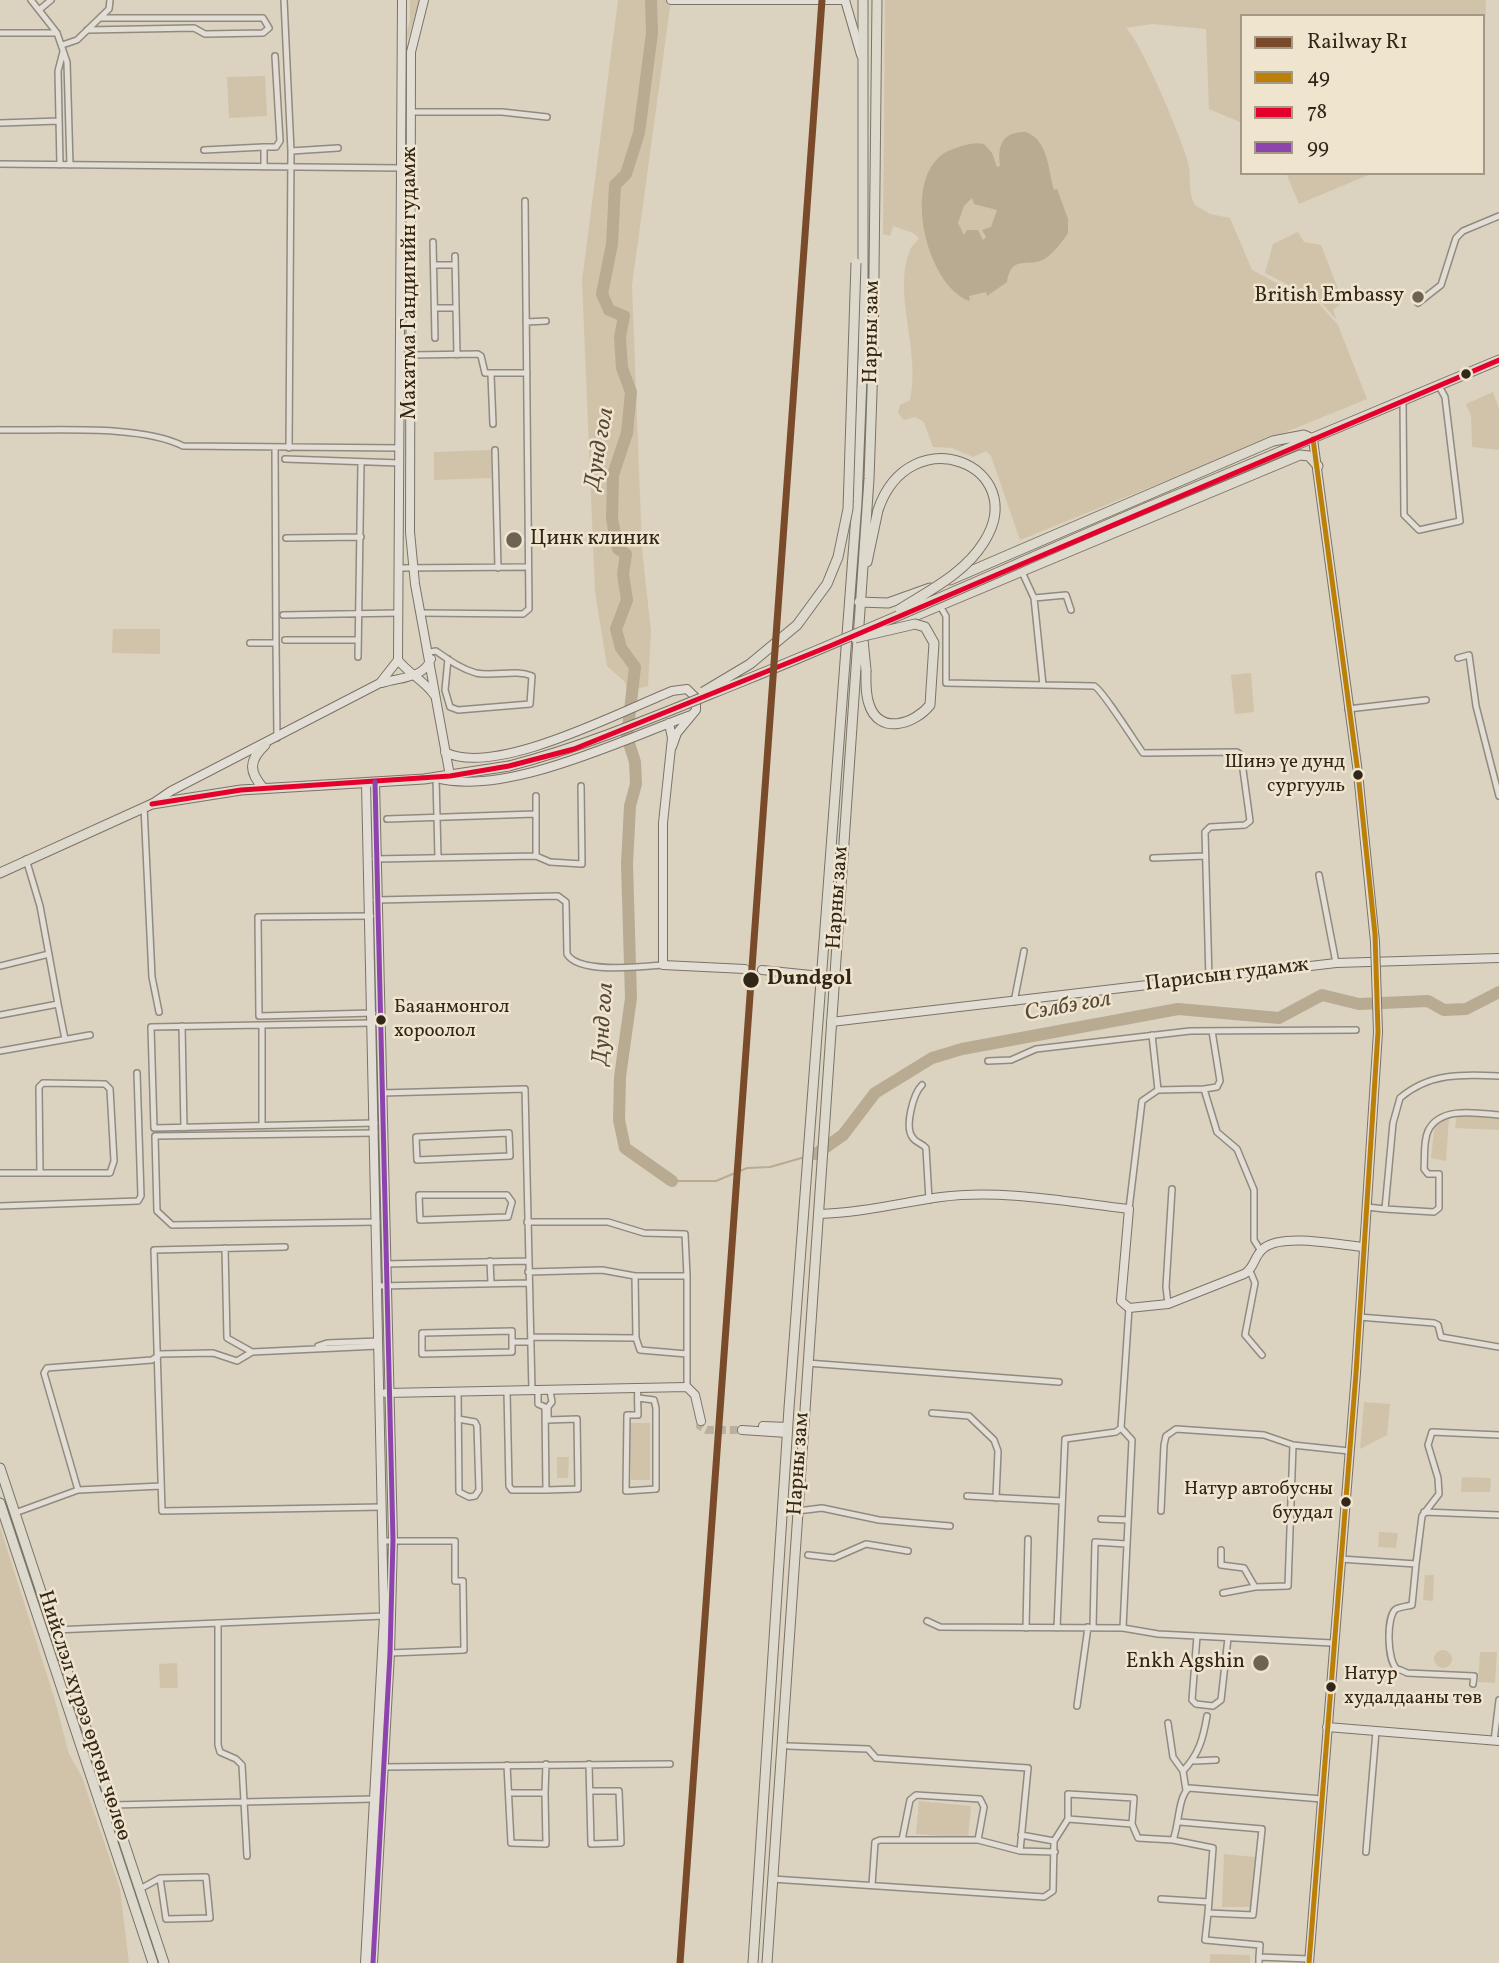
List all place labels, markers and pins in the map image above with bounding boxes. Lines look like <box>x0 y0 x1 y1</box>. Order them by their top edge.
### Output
place label: British Embassy <box>1254 284 1404 310</box>
marker: British Embassy <box>1410 289 1426 305</box>
unlabelled marker <box>1459 367 1473 381</box>
place label: Цинк клиник <box>530 527 660 553</box>
marker: Цинк клиник <box>504 530 524 550</box>
place label: Шинэ үе дунд сургууль <box>1224 753 1345 797</box>
marker: Шинэ үе дунд сургууль <box>1351 768 1365 782</box>
place label: Dundgol <box>767 967 852 993</box>
marker: Dundgol <box>741 970 761 990</box>
place label: Баяанмонгол хороолол <box>394 998 509 1042</box>
marker: Баяанмонгол хороолол <box>374 1013 388 1027</box>
place label: Натур автобусны буудал <box>1184 1480 1333 1524</box>
marker: Натур автобусны буудал <box>1339 1495 1353 1509</box>
place label: Enkh Agshin <box>1126 1650 1245 1676</box>
marker: Enkh Agshin <box>1251 1653 1271 1673</box>
place label: Натур худалдааны төв <box>1344 1665 1482 1709</box>
marker: Натур худалдааны төв <box>1324 1680 1338 1694</box>

